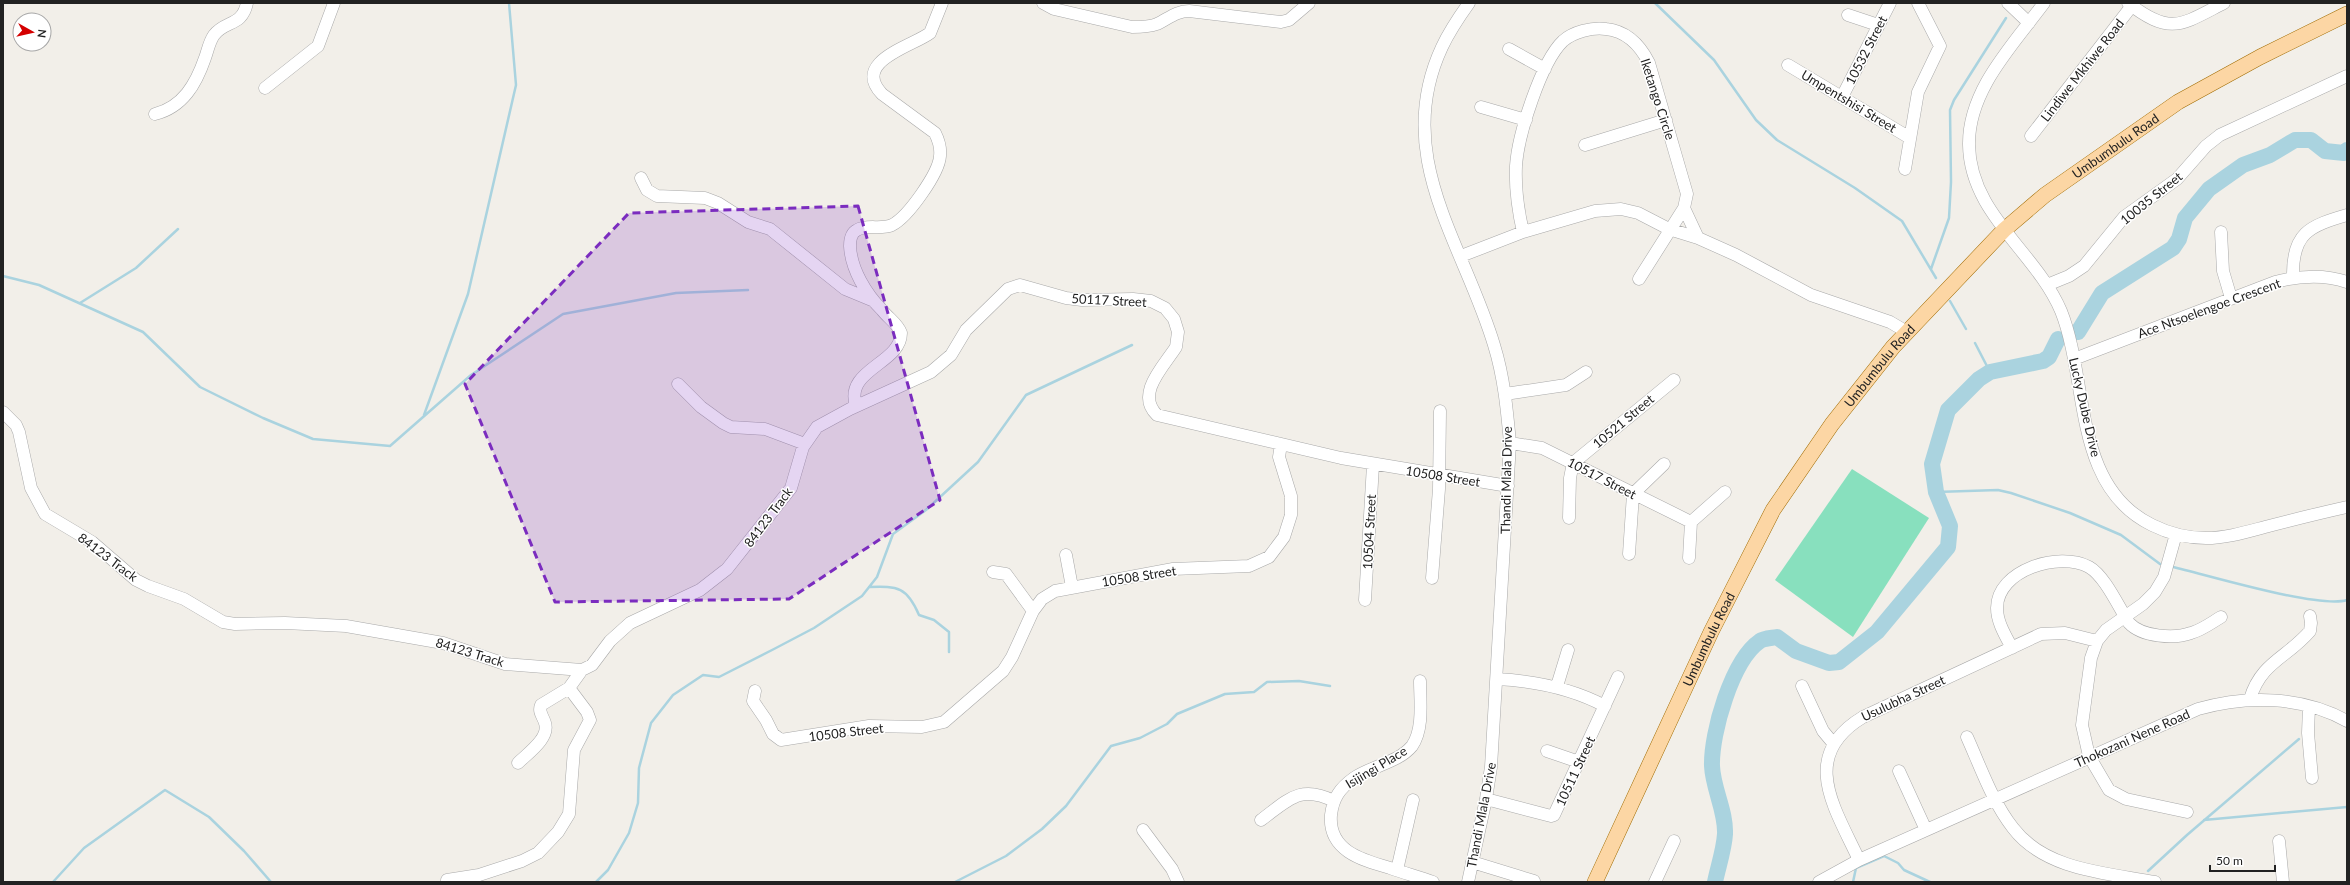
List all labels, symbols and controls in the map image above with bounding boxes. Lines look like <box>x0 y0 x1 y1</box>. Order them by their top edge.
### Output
north arrow <box>12 12 52 52</box>
street label: 10532 Street <box>1842 13 1890 87</box>
street label: Lindiwe Mkhiwe Road <box>2037 15 2127 125</box>
text: N <box>35 28 49 39</box>
street label: Iketango Circle <box>1637 56 1679 142</box>
street label: Umpentshisi Street <box>1798 66 1900 136</box>
street label: Umbumbulu Road <box>2069 110 2162 182</box>
street label: 10035 Street <box>2117 168 2186 228</box>
street label: Ace Ntsoelengoe Crescent <box>2135 275 2283 341</box>
street label: 50117 Street <box>1071 290 1147 310</box>
street label: Umbumbulu Road <box>1841 321 1918 410</box>
street label: Lucky Dube Drive <box>2066 356 2104 458</box>
street label: 10521 Street <box>1589 390 1657 451</box>
street label: Thandi Mlala Drive <box>1497 426 1515 534</box>
street label: 10517 Street <box>1565 454 1639 502</box>
street label: 10508 Street <box>1405 462 1482 490</box>
street label: 84123 Track <box>740 484 796 550</box>
street label: 10504 Street <box>1359 494 1379 570</box>
street label: 84123 Track <box>75 529 141 585</box>
street label: 10508 Street <box>1101 562 1178 590</box>
street label: Umbumbulu Road <box>1679 590 1738 689</box>
street label: 84123 Track <box>434 634 507 670</box>
street label: Usulubha Street <box>1858 671 1948 724</box>
street label: Thokozani Nene Road <box>2072 705 2192 771</box>
street label: 10508 Street <box>808 719 885 745</box>
street label: 10511 Street <box>1552 733 1598 808</box>
street label: Isijingi Place <box>1342 742 1410 792</box>
street label: Thandi Mlala Drive <box>1463 761 1499 869</box>
scale bar <box>2210 847 2275 873</box>
text: 50 m <box>2216 853 2243 868</box>

